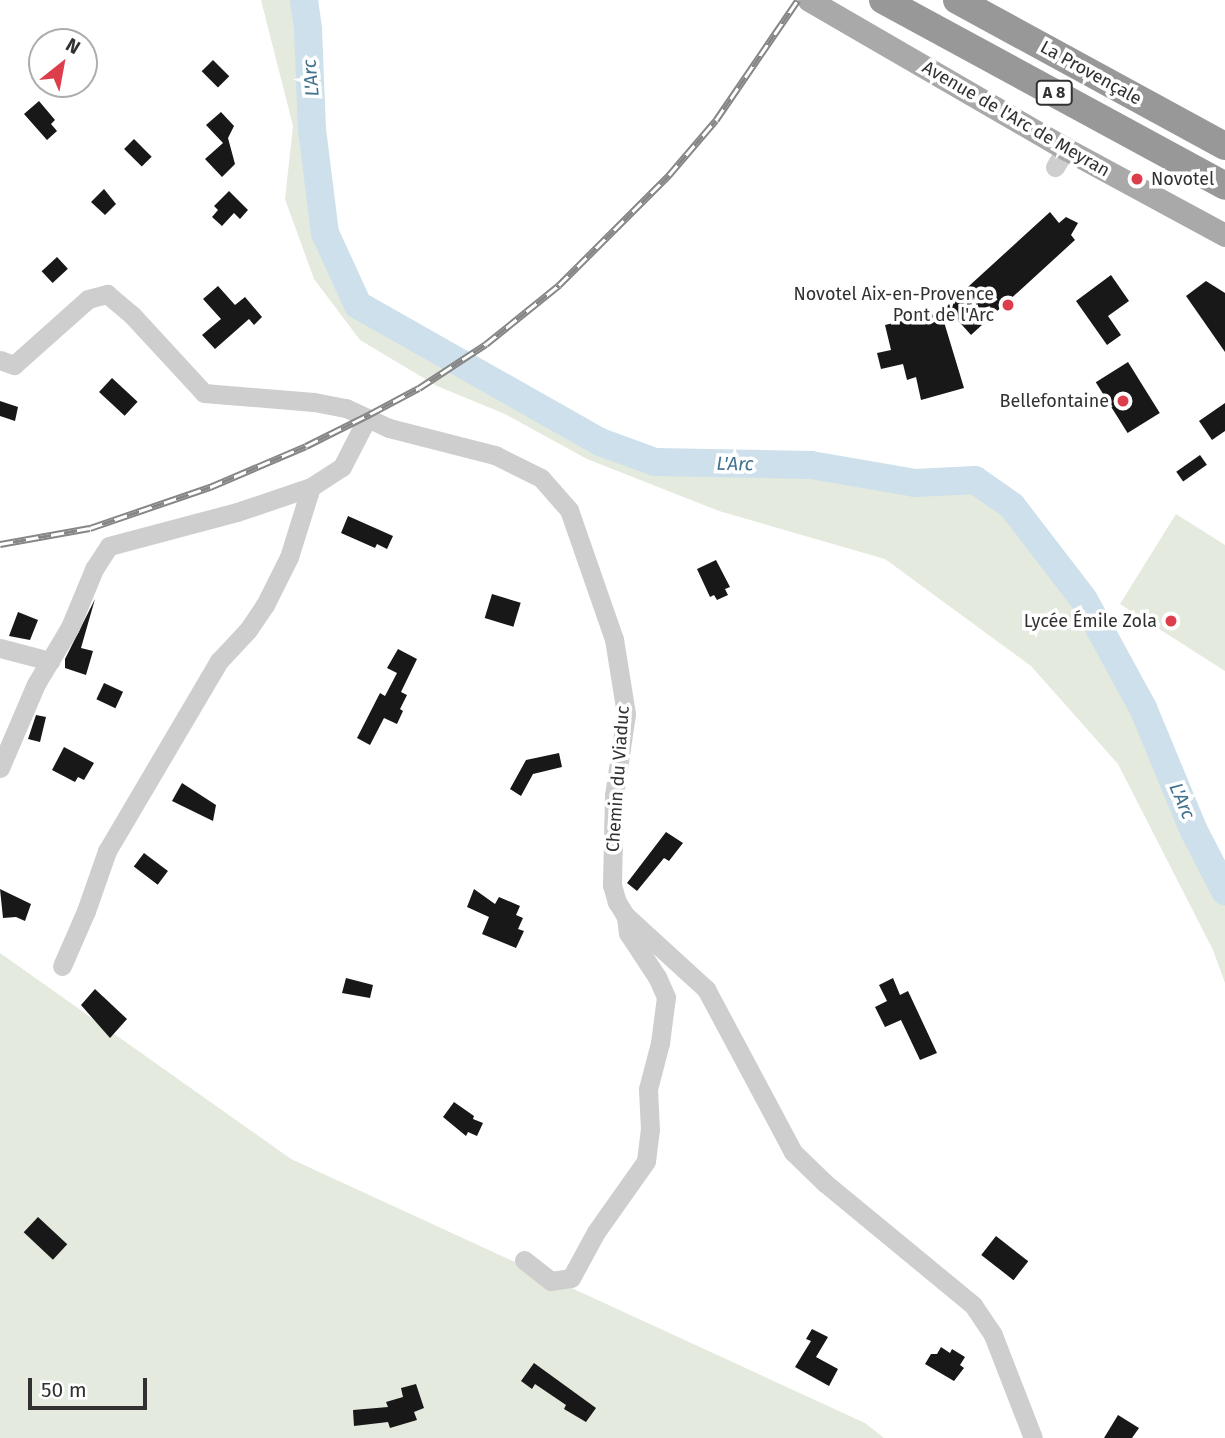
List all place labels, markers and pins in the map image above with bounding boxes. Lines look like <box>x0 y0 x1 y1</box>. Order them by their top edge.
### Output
place label: Novotel <box>1151 168 1214 190</box>
marker: Novotel <box>1129 171 1145 187</box>
place label: Novotel Aix-en-Provence Pont de l'Arc <box>793 284 994 326</box>
marker: Novotel Aix-en-Provence Pont de l'Arc <box>1000 297 1016 313</box>
place label: Bellefontaine <box>999 390 1109 412</box>
marker: Bellefontaine <box>1115 393 1131 409</box>
place label: Lycée Émile Zola <box>1024 610 1157 632</box>
marker: Lycée Émile Zola <box>1163 613 1179 629</box>

